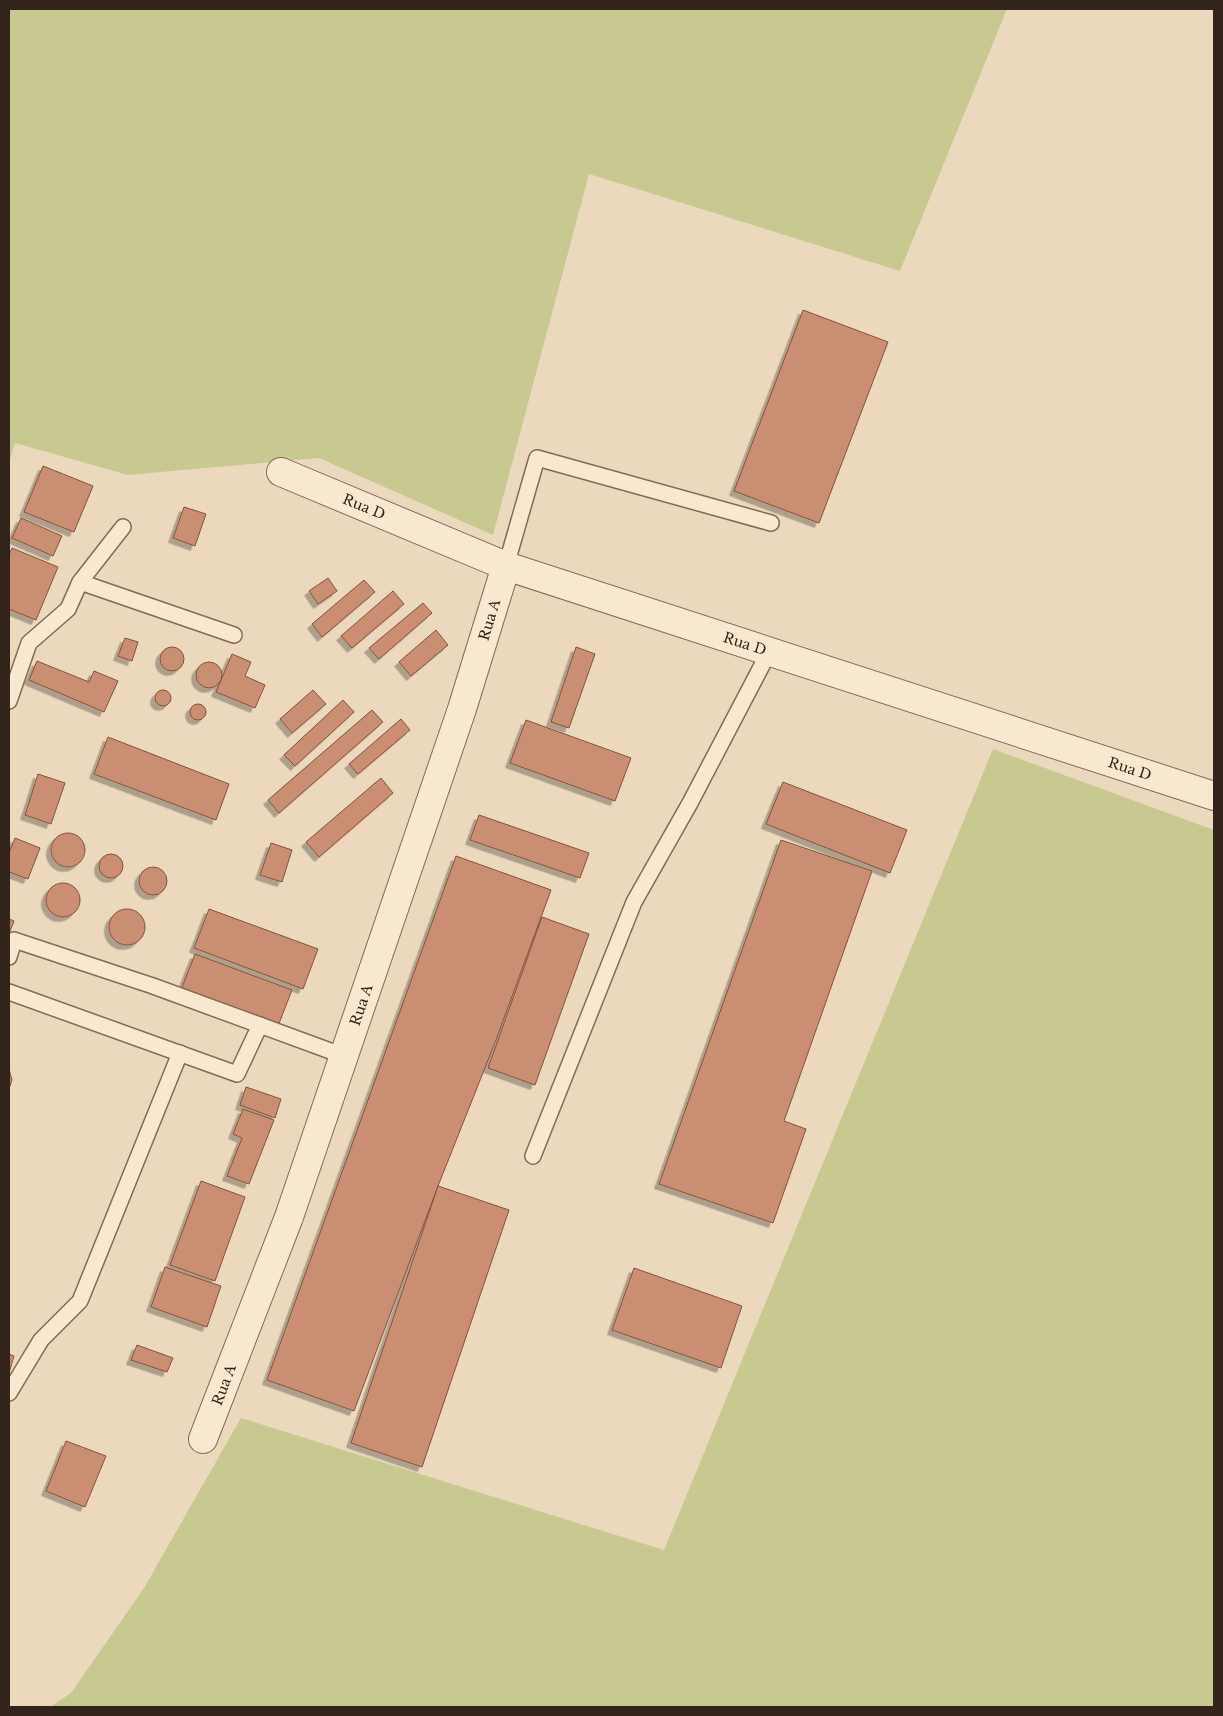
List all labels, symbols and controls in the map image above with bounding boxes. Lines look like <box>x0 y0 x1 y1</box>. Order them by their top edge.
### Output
street label: Rua D <box>340 490 388 524</box>
street label: Rua A <box>475 597 504 643</box>
street label: Rua D <box>721 628 769 659</box>
street label: Rua D <box>1106 753 1154 784</box>
street label: Rua A <box>346 982 377 1028</box>
street label: Rua A <box>208 1362 240 1408</box>

